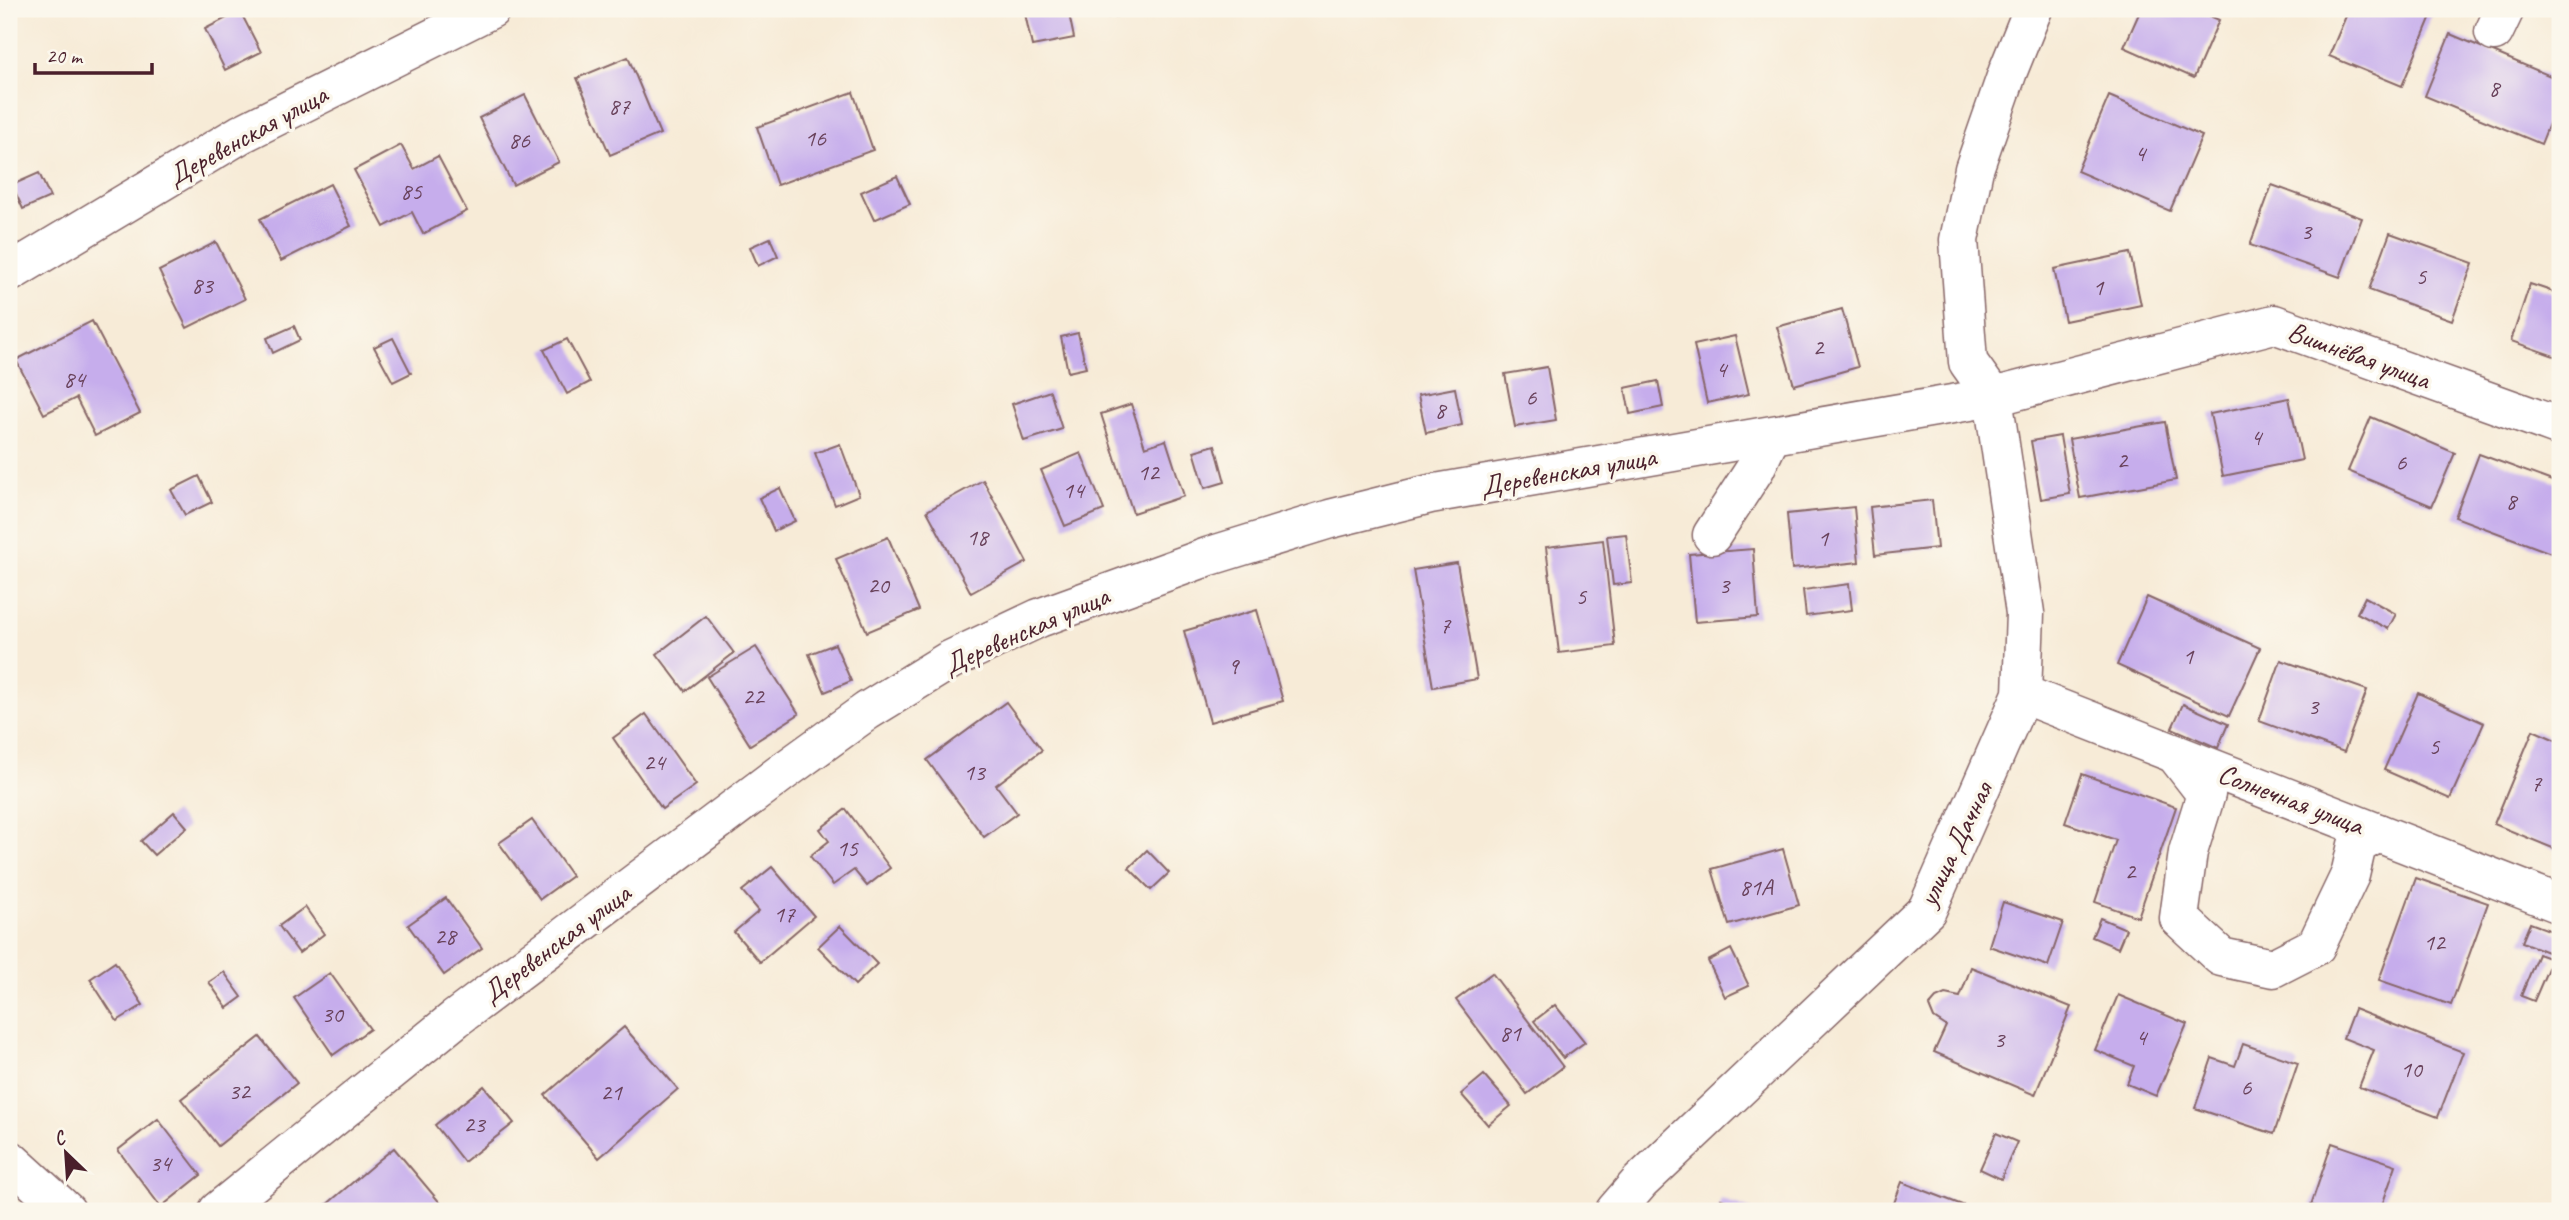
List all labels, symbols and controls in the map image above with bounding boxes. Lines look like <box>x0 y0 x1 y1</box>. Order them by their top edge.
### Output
scale bar <box>35 32 152 76</box>
text: 20 m <box>46 43 84 69</box>
house number: 8 <box>2489 73 2502 103</box>
street label: Деревенская улица <box>161 76 335 193</box>
house number: 87 <box>608 91 631 121</box>
house number: 16 <box>804 123 827 153</box>
house number: 86 <box>508 125 531 155</box>
house number: 4 <box>2135 138 2148 168</box>
house number: 85 <box>400 176 423 206</box>
house number: 3 <box>2301 216 2314 246</box>
house number: 5 <box>2416 261 2428 291</box>
house number: 83 <box>191 270 215 300</box>
house number: 1 <box>2093 272 2105 302</box>
street label: Вишнёвая улица <box>2283 313 2436 397</box>
house number: 2 <box>1813 332 1826 362</box>
house number: 4 <box>1716 354 1729 384</box>
house number: 84 <box>63 364 87 394</box>
house number: 6 <box>1526 382 1538 412</box>
house number: 8 <box>1435 395 1448 425</box>
house number: 4 <box>2251 422 2264 452</box>
street label: Деревенская улица <box>1478 438 1660 504</box>
house number: 2 <box>2117 445 2130 475</box>
house number: 6 <box>2396 447 2408 477</box>
house number: 12 <box>1137 457 1161 487</box>
house number: 14 <box>1062 475 1086 505</box>
house number: 8 <box>2506 486 2519 516</box>
house number: 18 <box>966 522 990 552</box>
house number: 1 <box>1818 523 1830 553</box>
house number: 20 <box>867 570 891 600</box>
house number: 3 <box>1719 570 1732 600</box>
street label: Деревенская улица <box>938 577 1116 682</box>
house number: 5 <box>1576 581 1588 611</box>
house number: 7 <box>1440 610 1452 640</box>
house number: 1 <box>2183 641 2195 671</box>
house number: 9 <box>1228 651 1241 681</box>
house number: 22 <box>742 681 766 711</box>
house number: 3 <box>2308 691 2321 721</box>
house number: 5 <box>2429 731 2441 761</box>
house number: 24 <box>643 747 667 777</box>
street label: Солнечная улица <box>2213 755 2370 843</box>
house number: 13 <box>963 757 987 787</box>
house number: 7 <box>2531 768 2543 798</box>
street label: улица Дачная <box>1909 774 2001 914</box>
house number: 15 <box>836 833 859 863</box>
house number: 2 <box>2125 856 2138 886</box>
house number: 81А <box>1739 872 1774 902</box>
street label: Деревенская улица <box>475 875 639 1010</box>
house number: 17 <box>773 899 796 929</box>
house number: 28 <box>434 921 458 951</box>
house number: 12 <box>2423 927 2447 957</box>
house number: 30 <box>321 999 345 1029</box>
house number: 81 <box>1499 1018 1522 1048</box>
house number: 4 <box>2136 1022 2149 1052</box>
house number: 3 <box>1994 1024 2007 1054</box>
house number: 10 <box>2400 1054 2424 1084</box>
house number: 6 <box>2241 1072 2253 1102</box>
house number: 32 <box>228 1076 252 1106</box>
house number: 21 <box>600 1077 623 1107</box>
house number: 23 <box>463 1109 487 1139</box>
north arrow <box>32 1118 102 1188</box>
text: С <box>50 1125 71 1151</box>
house number: 34 <box>149 1148 173 1178</box>

